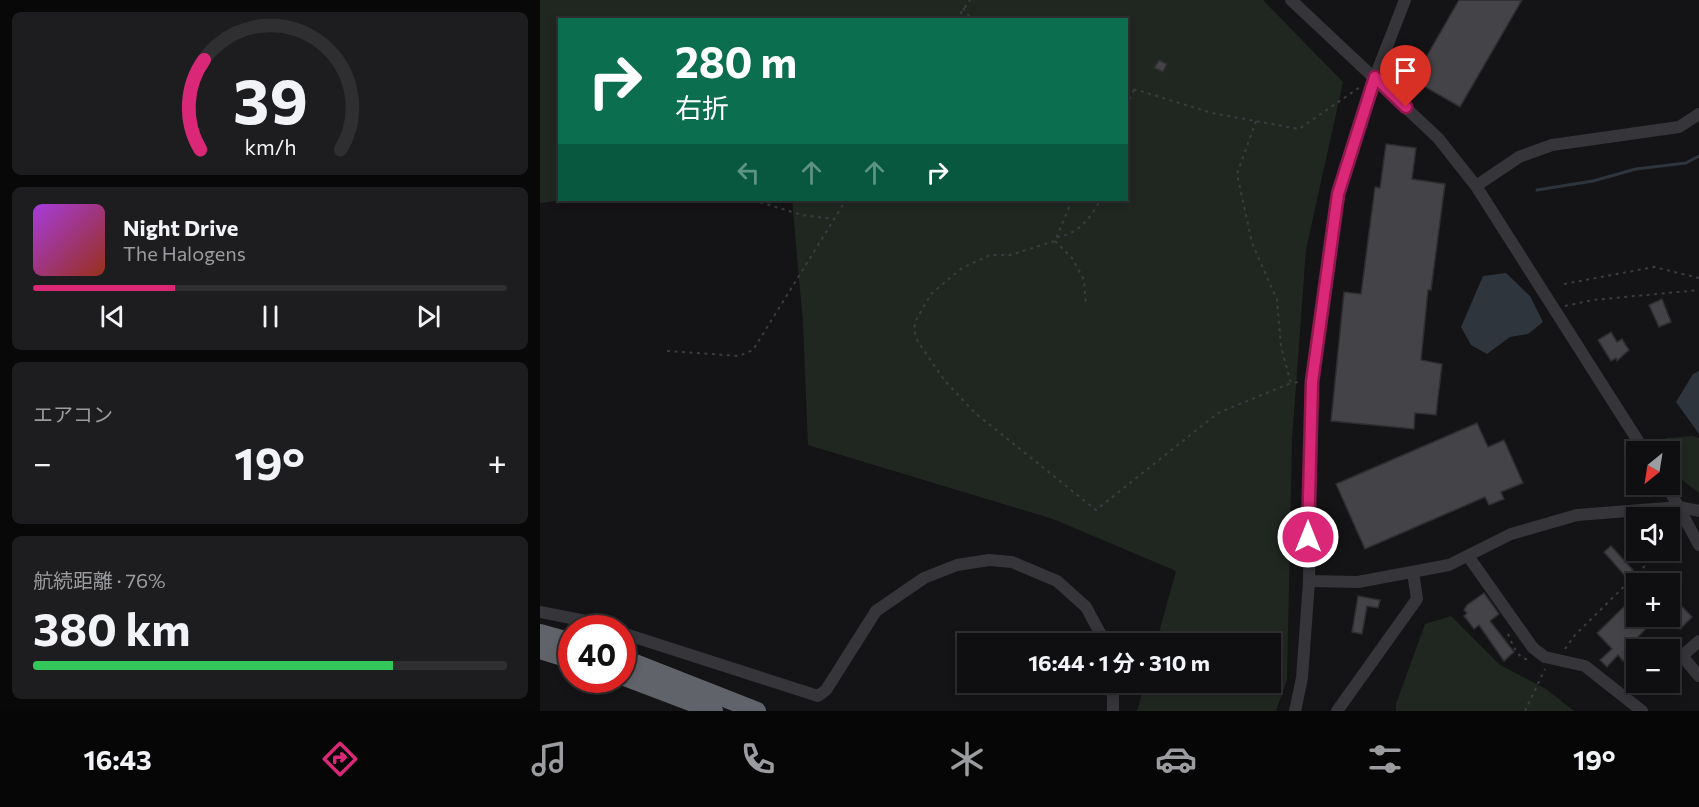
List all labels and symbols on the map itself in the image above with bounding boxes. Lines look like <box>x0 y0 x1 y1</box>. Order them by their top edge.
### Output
pin <box>1380 45 1431 107</box>
north arrow <box>1626 441 1680 495</box>
position arrow <box>1276 505 1340 569</box>
speed limit sign: 40 <box>558 615 636 693</box>

